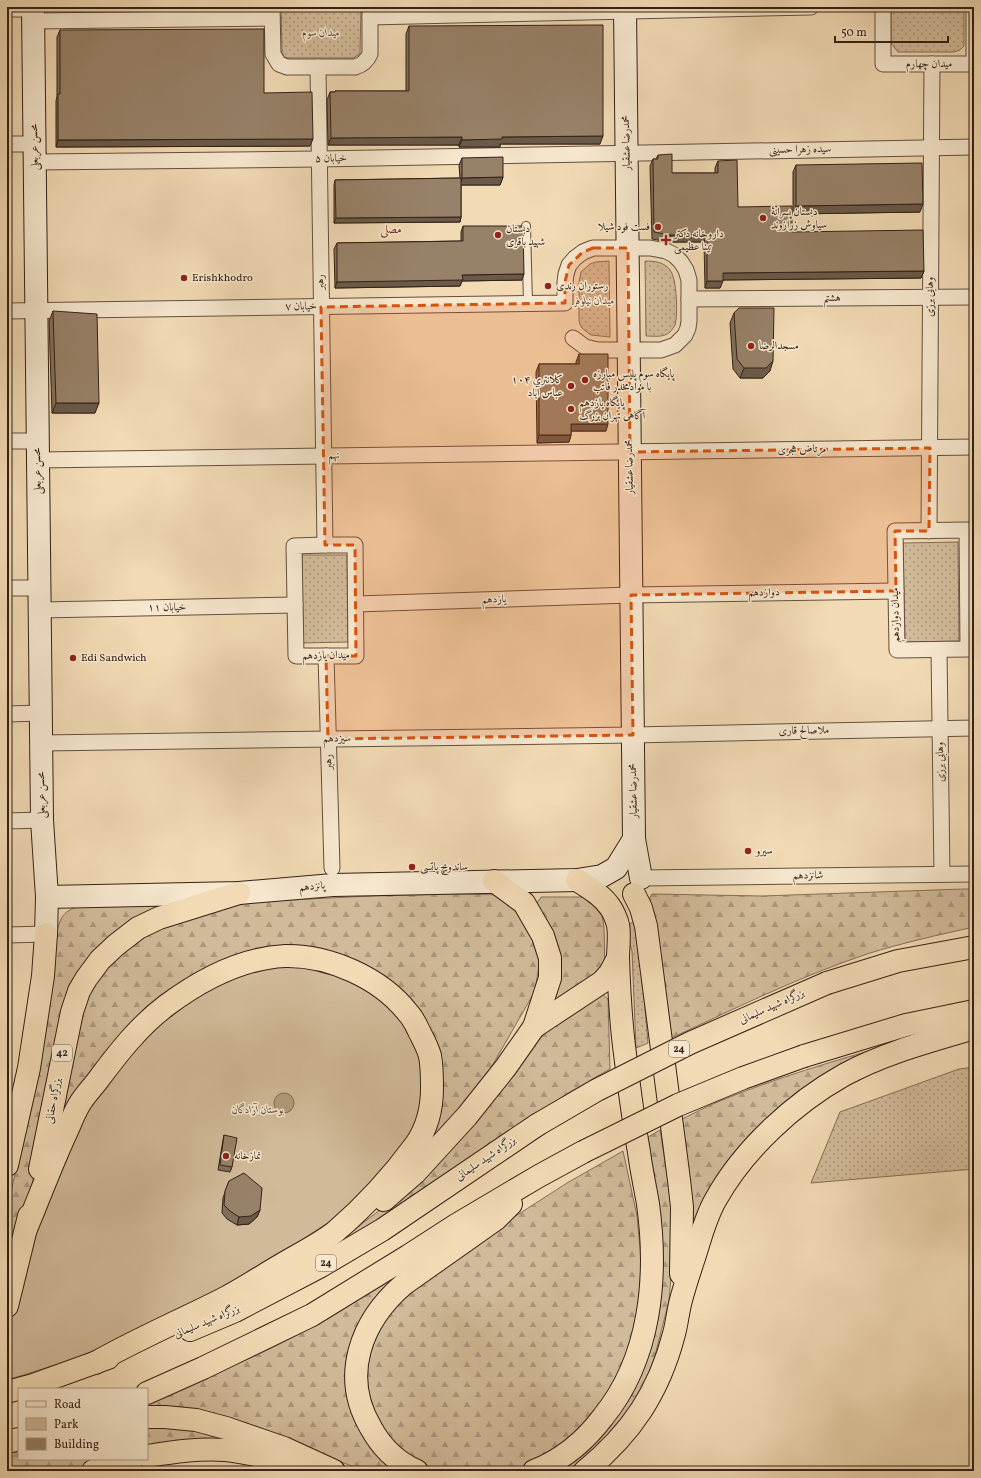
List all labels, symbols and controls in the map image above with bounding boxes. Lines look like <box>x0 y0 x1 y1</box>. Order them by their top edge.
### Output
scale bar <box>835 18 948 44</box>
text: 50 m <box>841 25 867 41</box>
park label: میدان سوم <box>302 26 340 42</box>
street label: میدان چهارم <box>906 57 952 73</box>
street label: محمدرضا عشقیار <box>619 115 635 172</box>
street label: محسن عربعلی <box>27 123 43 170</box>
street label: سیده زهرا حسینی <box>769 142 831 158</box>
street label: خیابان ۵ <box>315 151 347 167</box>
place label: دبستان پسرانهٔ سیاوش زرازوند <box>771 205 827 233</box>
marker: دبستان پسرانهٔ سیاوش زرازوند <box>758 213 768 223</box>
place label: فست فود شیلا <box>598 220 650 235</box>
district label: مصلی <box>380 222 402 238</box>
place label: دبستان شهید باقری <box>506 222 545 250</box>
marker: فست فود شیلا <box>653 222 663 232</box>
place label: داروخانه دکتر تینا عظیمی <box>673 227 724 255</box>
marker: دبستان شهید باقری <box>493 230 503 240</box>
marker: داروخانه دکتر تینا عظیمی <box>661 235 671 245</box>
place label: Erishkhodro <box>192 271 253 286</box>
marker: Erishkhodro <box>179 273 189 283</box>
street label: رهبر <box>313 274 329 291</box>
street label: وهابی برزی <box>923 277 938 317</box>
place label: رستوران رندی <box>556 279 608 294</box>
marker: رستوران رندی <box>543 281 553 291</box>
street label: هشتم <box>823 291 841 308</box>
park label: میدان نیلوفر <box>573 294 615 309</box>
street label: خیابان ۷ <box>285 299 317 315</box>
place label: مسجدالرضا <box>759 339 799 354</box>
marker: مسجدالرضا <box>746 341 756 351</box>
place label: پایگاه سوم پلیس مبارزه با موادمخدر فاتب <box>593 366 675 395</box>
place label: کلانتری ۱۰۴ عباس آباد <box>511 373 563 401</box>
marker: پایگاه سوم پلیس مبارزه با موادمخدر فاتب <box>580 375 590 385</box>
marker: کلانتری ۱۰۴ عباس آباد <box>566 381 576 391</box>
place label: پایگاه یازدهم آگاهی تهران بزرگ <box>579 395 647 424</box>
marker: پایگاه یازدهم آگاهی تهران بزرگ <box>566 404 576 414</box>
street label: محمدرضا عشقیار <box>622 439 638 496</box>
street label: مرتاض هجری <box>778 442 827 458</box>
street label: محسن عربعلی <box>30 447 46 494</box>
street label: نهم <box>328 448 340 466</box>
street label: دوازدهم <box>748 585 780 603</box>
street label: میدان دوازدهم <box>888 587 906 643</box>
street label: یازدهم <box>481 592 508 610</box>
street label: خیابان ۱۱ <box>148 600 186 616</box>
street label: میدان یازدهم <box>302 648 350 666</box>
place label: Edi Sandwich <box>81 651 147 666</box>
marker: Edi Sandwich <box>68 653 78 663</box>
street label: ملاصالح قاری <box>779 723 829 739</box>
street label: سیزدهم <box>323 731 351 749</box>
street label: وهابی برزی <box>933 742 949 782</box>
street label: رهبر <box>321 754 337 771</box>
street label: محمدرضا عشقیار <box>626 763 642 820</box>
street label: محسن عربعلی <box>34 771 50 818</box>
place label: سیرو <box>755 844 773 859</box>
marker: سیرو <box>743 846 753 856</box>
place label: ساندویچ پاتسی <box>420 860 468 875</box>
marker: ساندویچ پاتسی <box>407 862 417 872</box>
street label: شانزدهم <box>793 868 823 886</box>
street label: پانزدهم <box>298 878 327 898</box>
street label: بزرگراه شهید سلیمانی <box>737 985 807 1028</box>
road number: 24 <box>669 1041 689 1057</box>
road number: 42 <box>52 1045 72 1061</box>
street label: بزرگراه حقانی <box>42 1077 65 1125</box>
park label: بوستان آزادگان <box>232 1102 284 1118</box>
street label: بزرگراه شهید سلیمانی <box>452 1132 519 1185</box>
place label: نمازخانه <box>234 1149 261 1164</box>
marker: نمازخانه <box>221 1151 231 1161</box>
road number: 24 <box>316 1255 336 1271</box>
street label: بزرگراه شهید سلیمانی <box>171 1300 242 1343</box>
legend <box>18 1388 148 1460</box>
text: Road <box>54 1397 81 1413</box>
text: Park <box>54 1417 79 1433</box>
text: Building <box>54 1437 99 1453</box>

